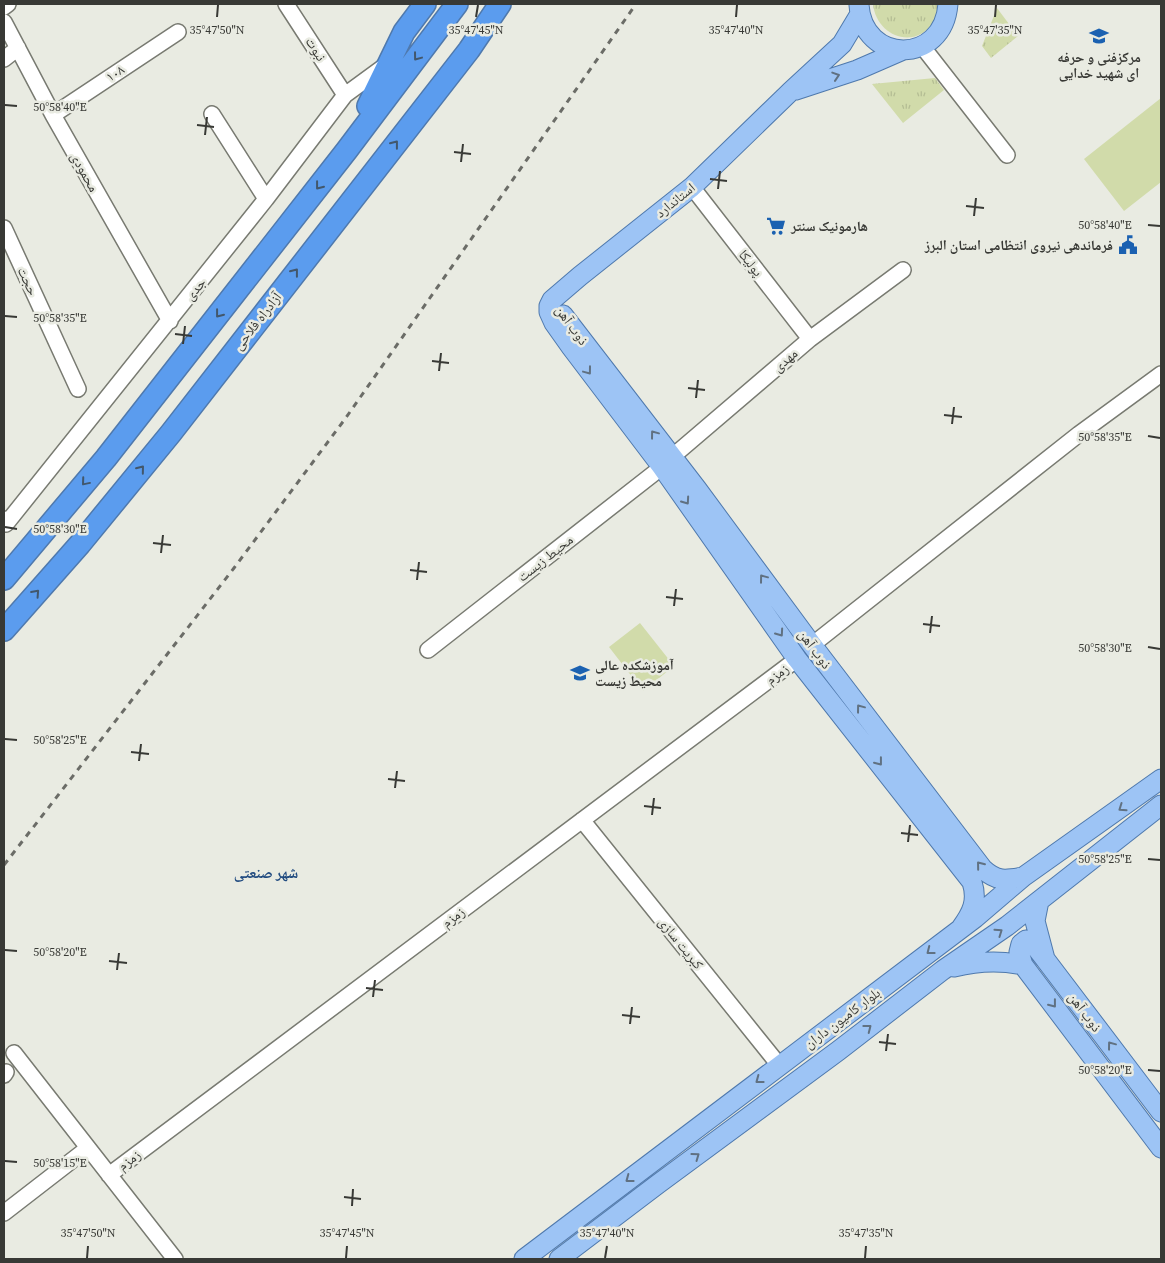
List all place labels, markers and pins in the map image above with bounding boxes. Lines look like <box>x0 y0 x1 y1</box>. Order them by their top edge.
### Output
school or university icon: مرکزفنی و حرفه ای شهید خدایی <box>1088 25 1110 47</box>
place label: مرکزفنی و حرفه ای شهید خدایی <box>1057 47 1141 83</box>
supermarket icon: هارمونیک سنتر <box>765 215 787 237</box>
place label: هارمونیک سنتر <box>790 216 868 236</box>
public building icon: فرماندهی نیروی انتظامی استان البرز <box>1117 234 1139 256</box>
place label: فرماندهی نیروی انتظامی استان البرز <box>924 235 1113 255</box>
place label: آموزشکده عالی محیط زیست <box>595 655 674 691</box>
school or university icon: آموزشکده عالی محیط زیست <box>569 662 591 684</box>

